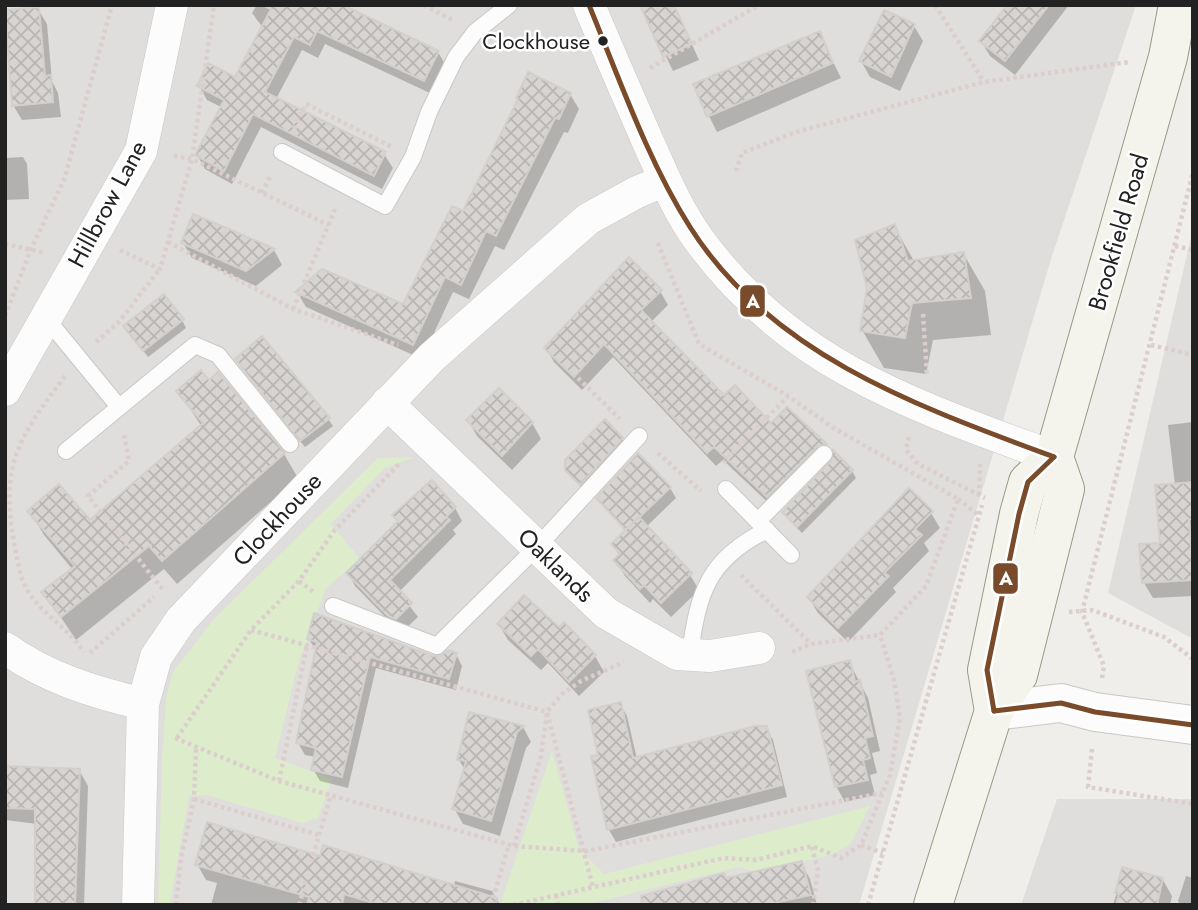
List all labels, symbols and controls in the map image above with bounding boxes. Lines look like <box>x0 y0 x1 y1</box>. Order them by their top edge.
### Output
place label: Clockhouse <box>482 25 590 57</box>
marker: Clockhouse <box>596 34 610 48</box>
street label: Hillbrow Lane <box>59 134 155 274</box>
street label: Brookfield Road <box>1079 149 1157 315</box>
line badge: A <box>739 284 766 318</box>
text: A <box>745 288 760 315</box>
street label: Clockhouse <box>224 464 330 574</box>
street label: Oaklands <box>510 520 602 610</box>
line badge: A <box>992 562 1019 595</box>
text: A <box>998 565 1013 592</box>

